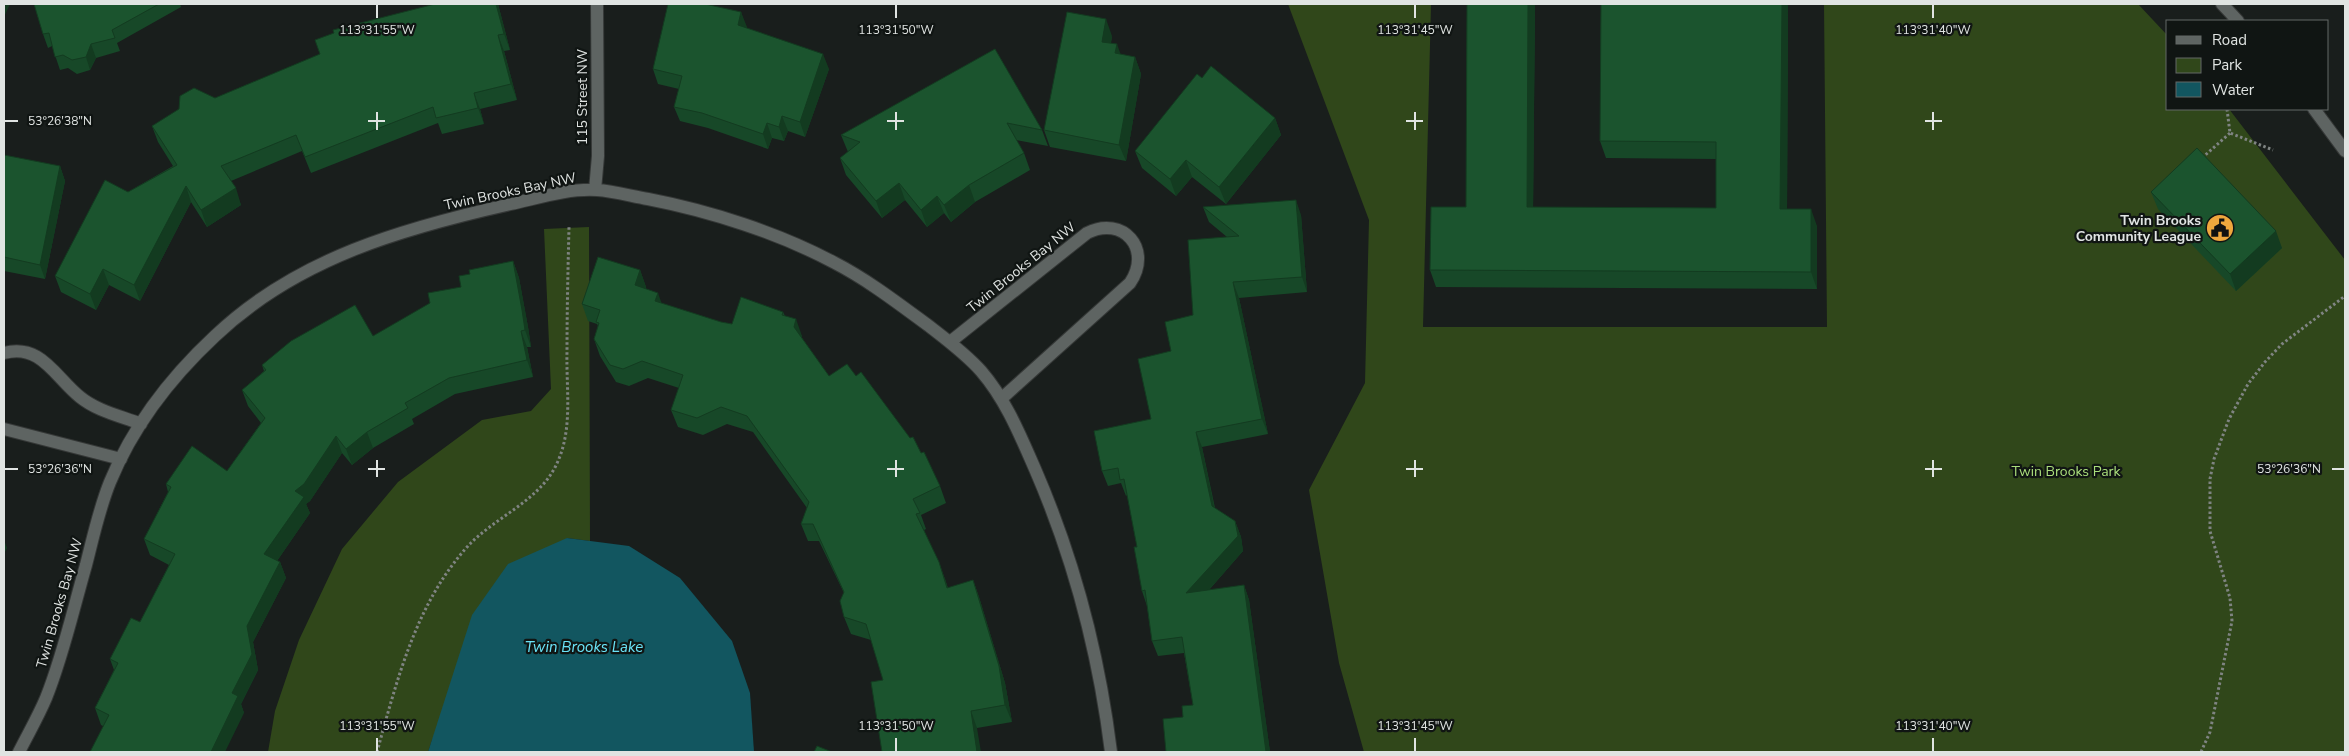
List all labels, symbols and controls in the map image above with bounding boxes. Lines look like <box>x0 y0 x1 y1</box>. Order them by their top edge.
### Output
legend <box>2166 20 2329 110</box>
text: 113°31'55"W <box>339 22 415 38</box>
text: 113°31'50"W <box>858 22 934 38</box>
text: 113°31'45"W <box>1377 22 1453 38</box>
text: 113°31'40"W <box>1895 22 1971 38</box>
text: Road <box>2212 30 2247 50</box>
street label: 115 Street NW <box>573 48 592 145</box>
text: Park <box>2212 55 2242 75</box>
text: Water <box>2212 80 2255 100</box>
text: 53°26'38"N <box>28 113 92 129</box>
street label: Twin Brooks Bay NW <box>442 168 578 215</box>
place label: Twin Brooks Community League <box>2076 211 2201 246</box>
public building icon: Twin Brooks Community League <box>2205 213 2235 243</box>
street label: Twin Brooks Bay NW <box>963 217 1080 317</box>
text: 53°26'36"N <box>28 461 92 477</box>
text: 53°26'36"N <box>2257 461 2321 477</box>
park label: Twin Brooks Park <box>2011 462 2122 481</box>
street label: Twin Brooks Bay NW <box>32 535 87 670</box>
water label: Twin Brooks Lake <box>525 637 643 657</box>
text: 113°31'55"W <box>339 718 415 734</box>
text: 113°31'50"W <box>858 718 934 734</box>
text: 113°31'45"W <box>1377 718 1453 734</box>
text: 113°31'40"W <box>1895 718 1971 734</box>

